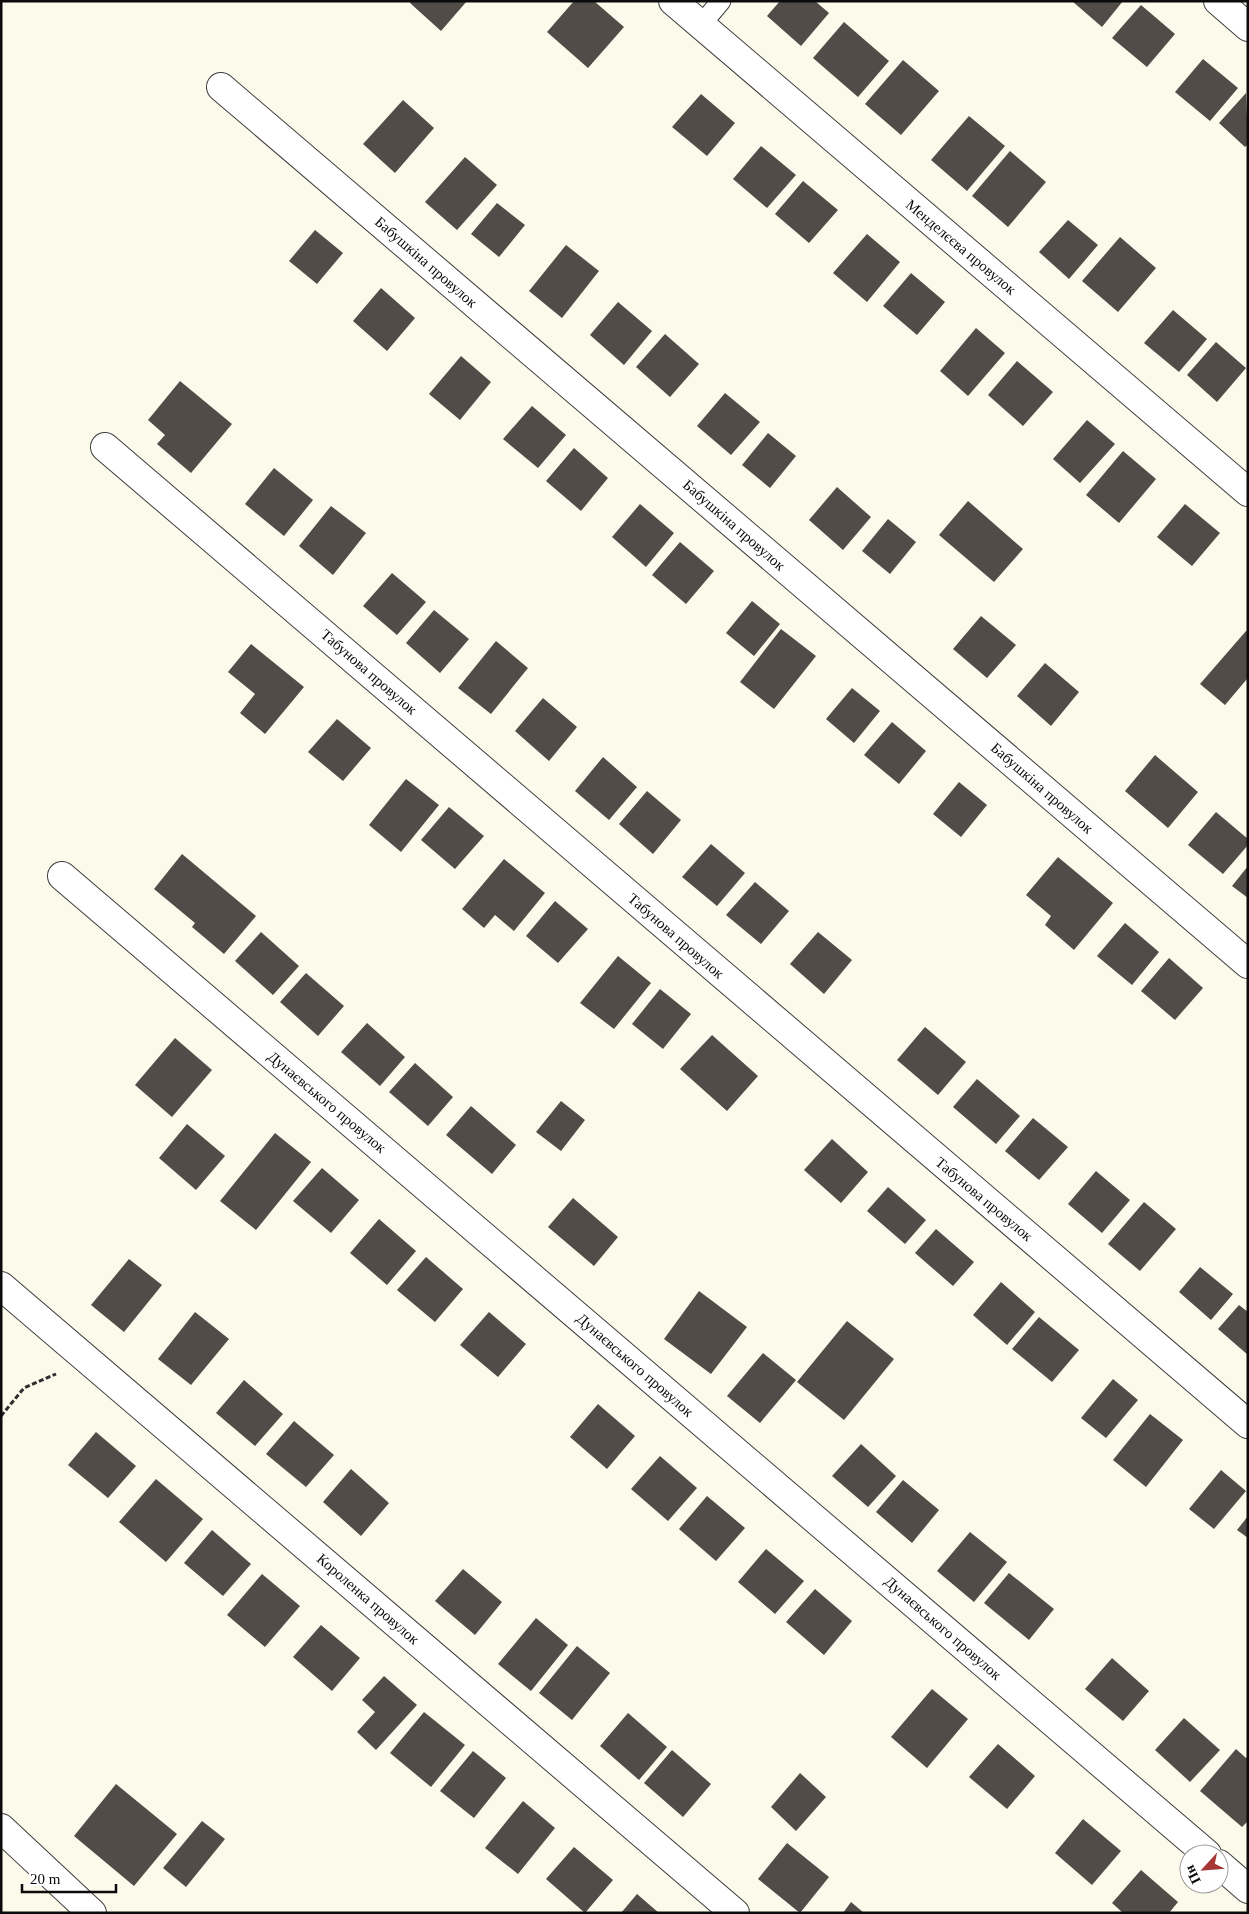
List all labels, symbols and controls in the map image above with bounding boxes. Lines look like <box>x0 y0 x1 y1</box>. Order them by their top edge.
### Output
street label: Менделєєва провулок <box>903 196 1020 298</box>
street label: Бабушкіна провулок <box>372 213 481 311</box>
street label: Бабушкіна провулок <box>680 476 789 574</box>
street label: Табунова провулок <box>318 626 421 718</box>
street label: Бабушкіна провулок <box>988 739 1097 837</box>
street label: Табунова провулок <box>625 890 728 982</box>
street label: Дунаєвського провулок <box>265 1048 390 1157</box>
street label: Табунова провулок <box>932 1154 1036 1245</box>
street label: Дунаєвського провулок <box>573 1310 697 1420</box>
street label: Короленка провулок <box>314 1550 423 1648</box>
street label: Дунаєвського провулок <box>881 1573 1005 1683</box>
north arrow <box>1179 1844 1229 1894</box>
scale bar <box>22 1862 116 1894</box>
text: Пн <box>1182 1863 1204 1886</box>
text: 20 m <box>30 1871 61 1887</box>

